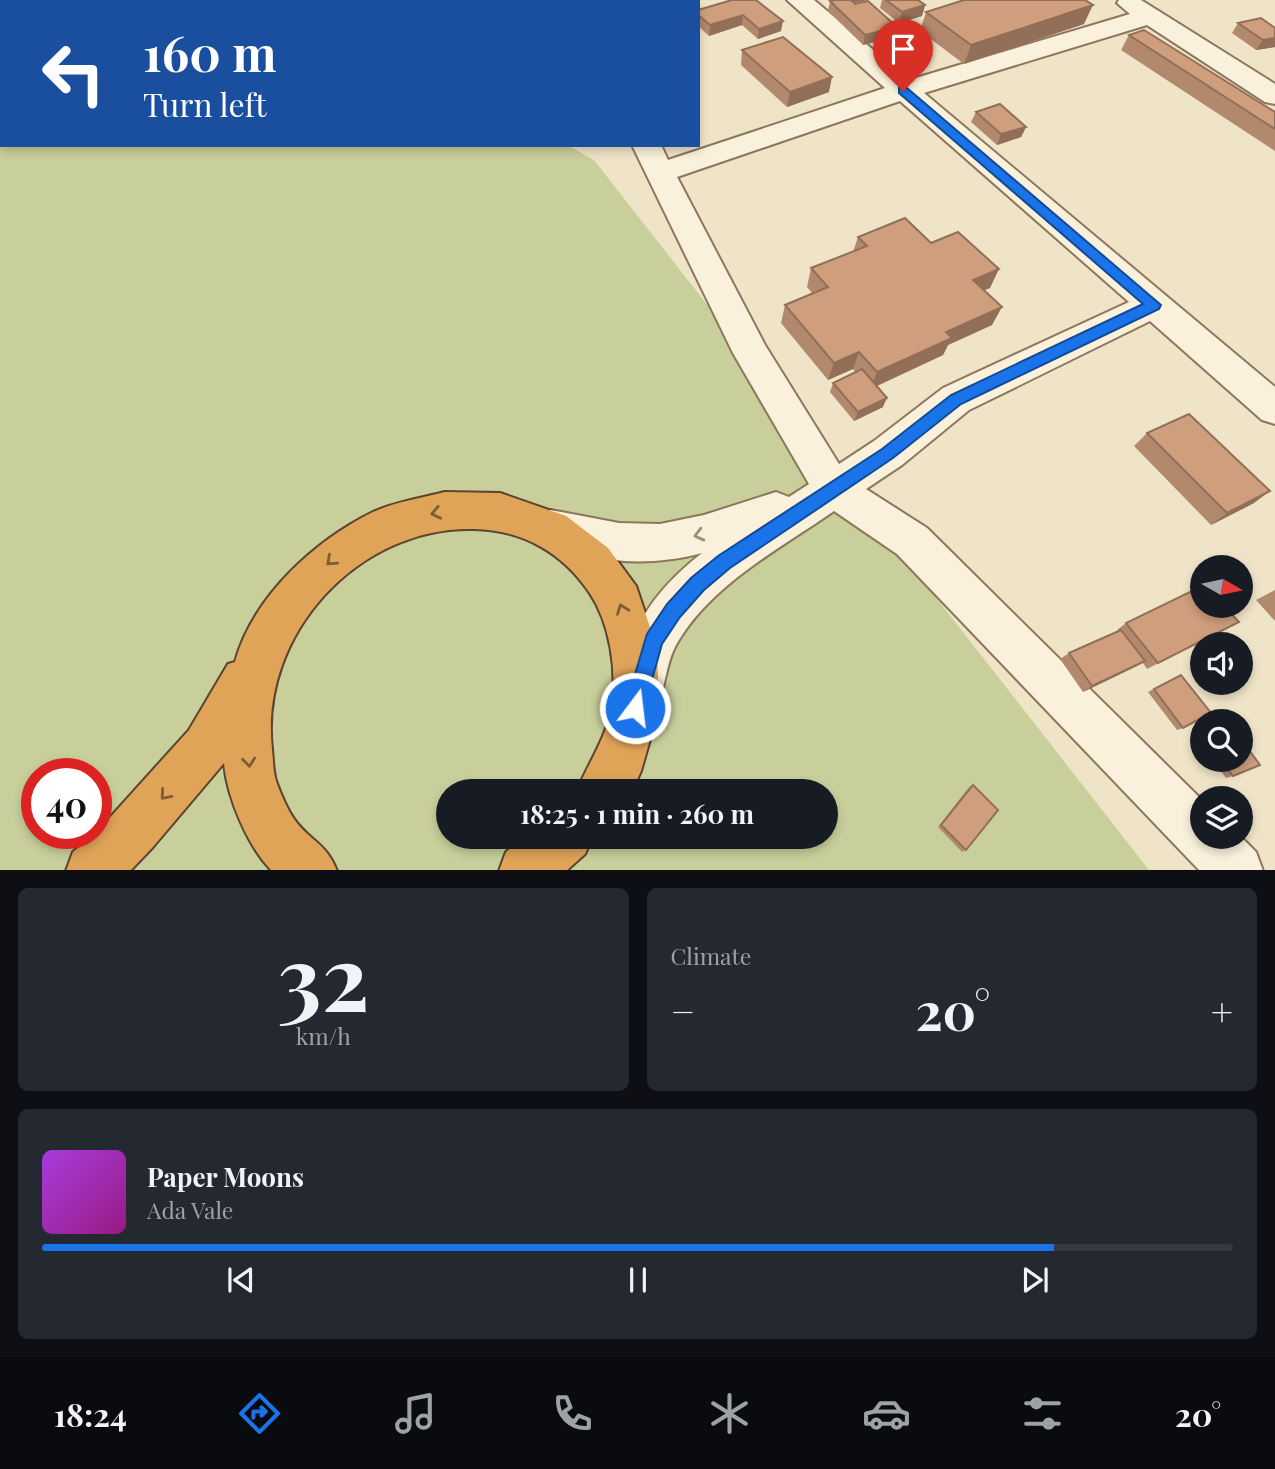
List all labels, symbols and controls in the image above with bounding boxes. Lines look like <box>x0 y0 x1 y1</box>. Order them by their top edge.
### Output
text: 160 m <box>143 19 277 84</box>
pin <box>873 19 933 91</box>
icon: left <box>28 28 119 119</box>
icon: arrive <box>884 30 922 68</box>
text: Turn left <box>143 82 267 125</box>
one-way arrow <box>430 504 442 519</box>
one-way arrow <box>694 527 706 541</box>
one-way arrow <box>326 553 339 566</box>
north arrow <box>1190 555 1253 618</box>
map controls <box>1190 555 1253 849</box>
one-way arrow <box>616 604 630 616</box>
button: sound <box>1190 632 1253 695</box>
position arrow <box>598 671 672 745</box>
button: search <box>1190 709 1253 772</box>
one-way arrow <box>241 756 256 768</box>
speed limit sign: 40 <box>21 758 112 849</box>
one-way arrow <box>161 786 173 799</box>
button: layers <box>1190 786 1253 849</box>
text: 18:25 · 1 min · 260 m <box>520 796 754 831</box>
text: 32 <box>277 914 369 1035</box>
text: Climate <box>671 940 751 971</box>
text: 20° <box>915 975 990 1044</box>
text: − <box>671 985 695 1036</box>
text: + <box>1211 985 1233 1036</box>
text: km/h <box>296 1020 351 1051</box>
text: Paper Moons <box>147 1159 304 1194</box>
text: Ada Vale <box>147 1194 234 1225</box>
icon: previous <box>222 1261 260 1299</box>
icon: pause <box>619 1261 657 1299</box>
icon: next <box>1016 1261 1054 1299</box>
icon: directions <box>235 1389 284 1438</box>
icon: music <box>391 1389 440 1438</box>
icon: phone <box>548 1389 597 1438</box>
icon: climate <box>705 1389 754 1438</box>
icon: car <box>862 1389 911 1438</box>
icon: filters <box>1018 1389 1067 1438</box>
text: 18:24 <box>54 1392 127 1435</box>
text: 20° <box>1175 1392 1221 1435</box>

